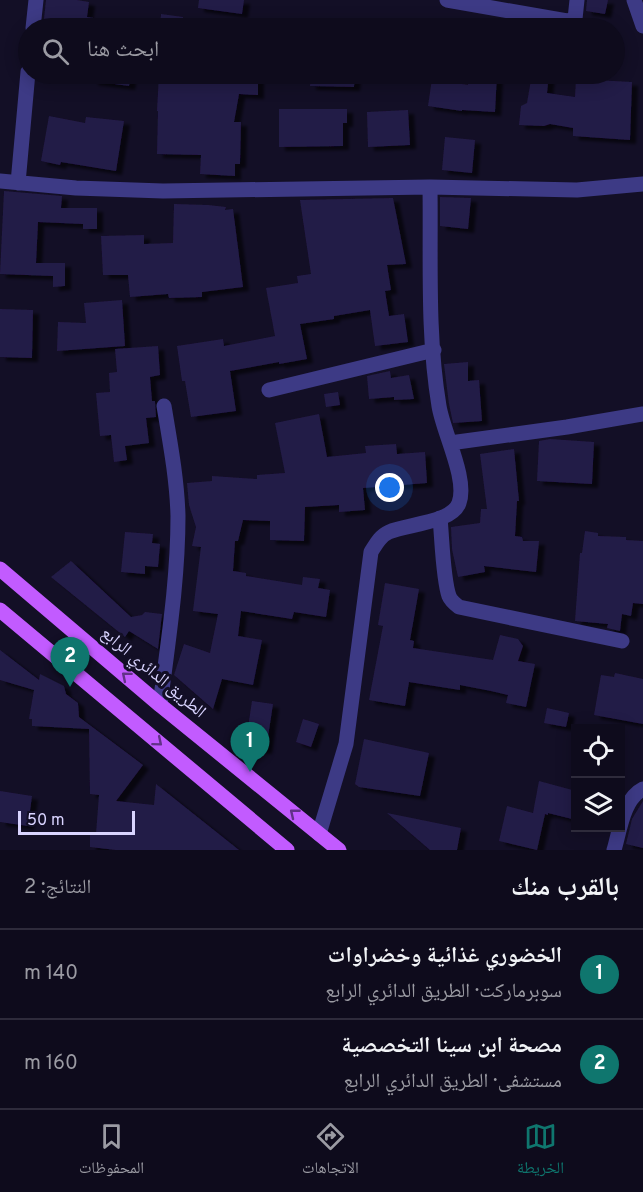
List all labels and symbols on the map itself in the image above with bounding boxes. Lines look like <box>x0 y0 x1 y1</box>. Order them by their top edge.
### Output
your location <box>375 473 404 502</box>
street label: الطريق الدائري الرابع <box>95 622 210 725</box>
pin: 2 <box>50 638 90 687</box>
one-way arrow <box>122 673 133 684</box>
pin: 1 <box>230 722 270 772</box>
one-way arrow <box>151 734 162 745</box>
scale bar <box>18 808 135 836</box>
one-way arrow <box>289 809 300 820</box>

